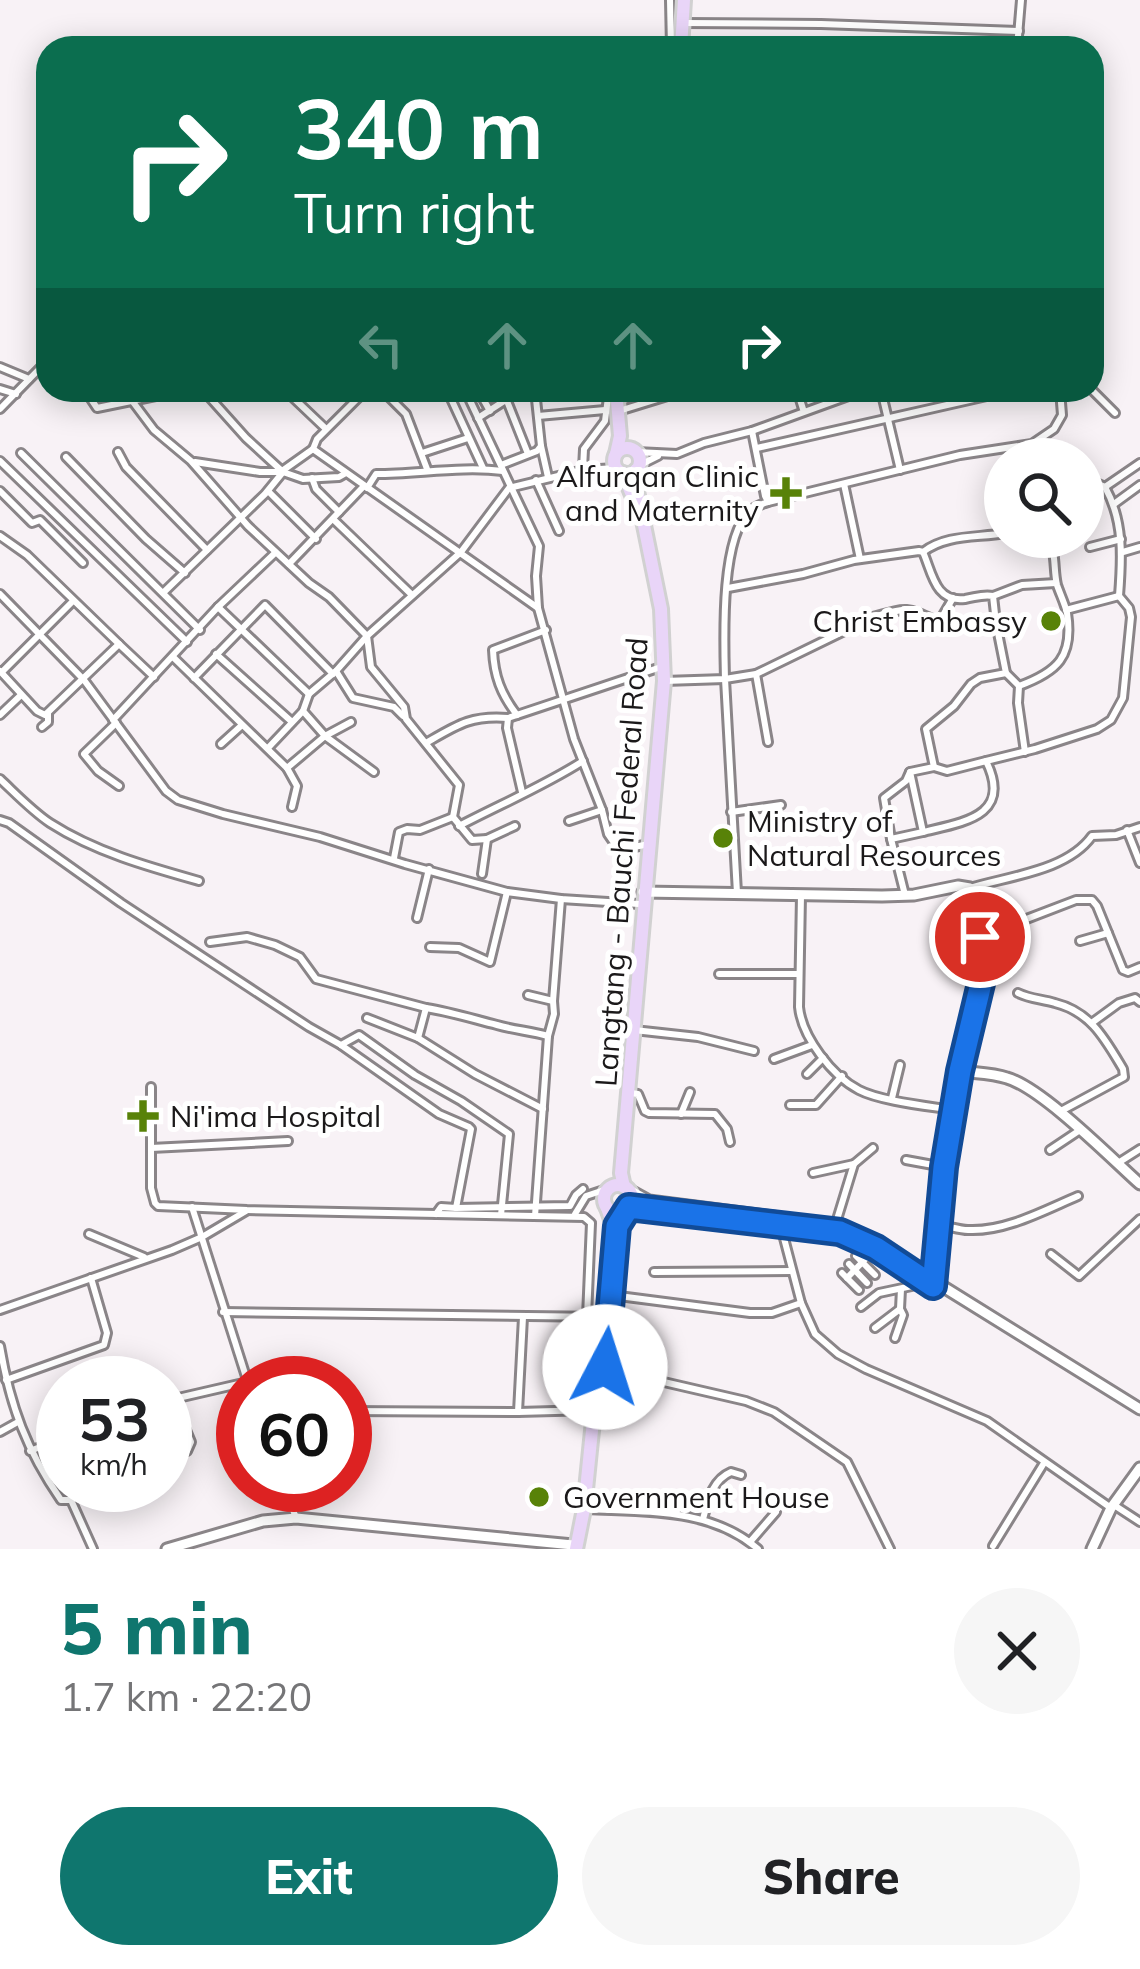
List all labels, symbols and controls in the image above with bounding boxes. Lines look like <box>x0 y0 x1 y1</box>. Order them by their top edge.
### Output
text: 340 m <box>294 75 544 180</box>
icon: right <box>96 84 252 240</box>
text: Turn right <box>294 179 535 247</box>
icon: left <box>348 312 414 378</box>
icon: ahead <box>474 312 540 378</box>
icon: ahead <box>600 312 666 378</box>
icon: right <box>726 312 792 378</box>
map controls <box>984 438 1104 558</box>
button: search <box>984 438 1104 558</box>
place label: Alfurqan Clinic and Maternity <box>556 457 759 529</box>
marker: Alfurqan Clinic and Maternity <box>770 477 802 509</box>
place label: Christ Embassy <box>812 602 1027 640</box>
marker: Christ Embassy <box>1038 608 1064 634</box>
street label: Langtang - Bauchi Federal Road <box>586 636 656 1088</box>
place label: Ministry of Natural Resources <box>747 802 1001 874</box>
marker: Ministry of Natural Resources <box>710 825 736 851</box>
pin <box>929 886 1031 988</box>
icon: arrive <box>947 904 1013 970</box>
place label: Ni'ima Hospital <box>170 1097 381 1135</box>
marker: Ni'ima Hospital <box>127 1100 159 1132</box>
position arrow <box>542 1304 668 1430</box>
speed limit sign: 60 <box>216 1356 372 1512</box>
text: 53 <box>78 1381 150 1456</box>
text: km/h <box>80 1445 148 1483</box>
place label: Government House <box>563 1478 830 1516</box>
marker: Government House <box>526 1484 552 1510</box>
text: 5 min <box>60 1582 253 1672</box>
button: close <box>954 1588 1080 1714</box>
text: 1.7 km · 22:20 <box>60 1672 312 1721</box>
button: Exit <box>60 1807 558 1945</box>
button: Share <box>582 1807 1080 1945</box>

